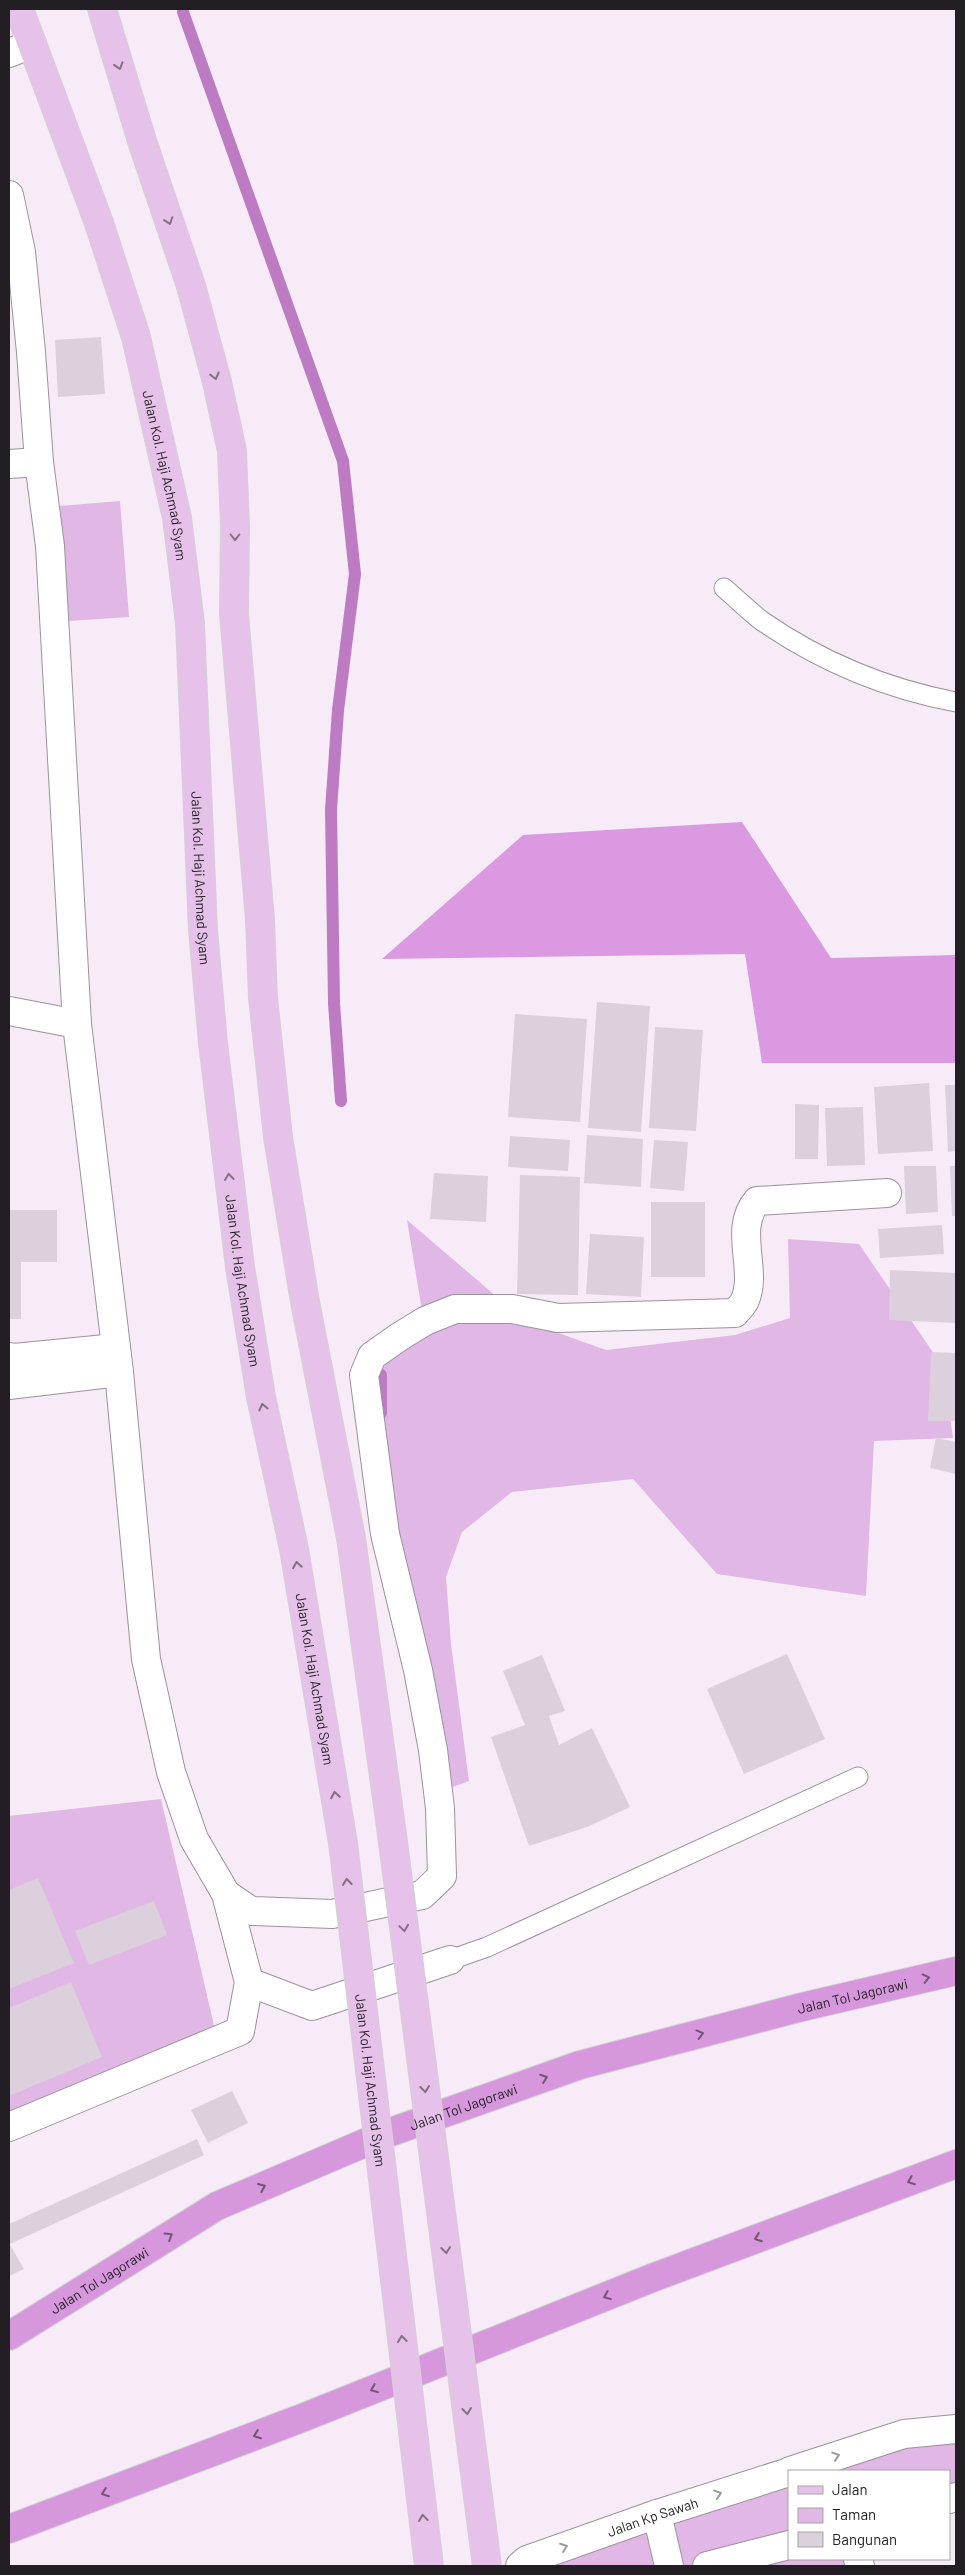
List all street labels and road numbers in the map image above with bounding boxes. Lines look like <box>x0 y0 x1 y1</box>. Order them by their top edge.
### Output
street label: Jalan Kol. Haji Achmad Syam <box>140 389 191 562</box>
street label: Jalan Kol. Haji Achmad Syam <box>189 791 215 965</box>
street label: Jalan Kol. Haji Achmad Syam <box>223 1194 264 1368</box>
street label: Jalan Kol. Haji Achmad Syam <box>293 1592 338 1766</box>
street label: Jalan Tol Jagorawi <box>795 1974 909 2016</box>
street label: Jalan Kol. Haji Achmad Syam <box>353 1993 390 2168</box>
street label: Jalan Tol Jagorawi <box>407 2080 519 2133</box>
street label: Jalan Tol Jagorawi <box>47 2243 151 2317</box>
street label: Jalan Kp Sawah <box>605 2493 700 2540</box>

